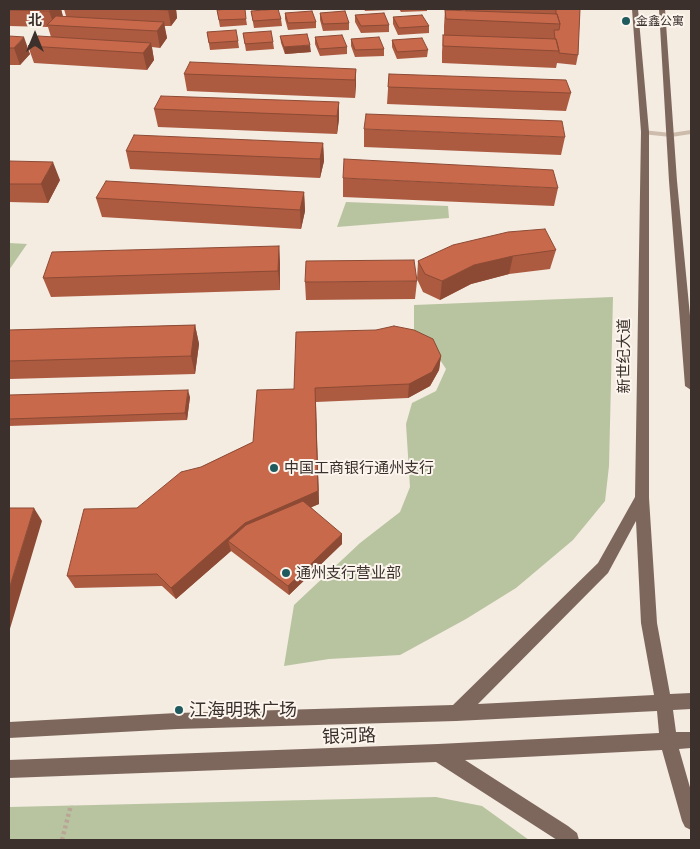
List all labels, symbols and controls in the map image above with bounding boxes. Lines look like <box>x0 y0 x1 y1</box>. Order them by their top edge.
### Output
north arrow <box>10 10 60 60</box>
text: 北 <box>28 11 42 28</box>
place label: 金鑫公寓 <box>636 14 684 28</box>
marker: 金鑫公寓 <box>620 15 632 27</box>
street label: 新世纪大道 <box>615 319 633 393</box>
place label: 中国工商银行通州支行 <box>284 459 434 477</box>
marker: 中国工商银行通州支行 <box>268 462 280 474</box>
place label: 通州支行营业部 <box>296 564 401 582</box>
marker: 通州支行营业部 <box>280 567 292 579</box>
place label: 江海明珠广场 <box>189 699 297 721</box>
marker: 江海明珠广场 <box>173 704 185 716</box>
street label: 银河路 <box>322 724 376 748</box>

